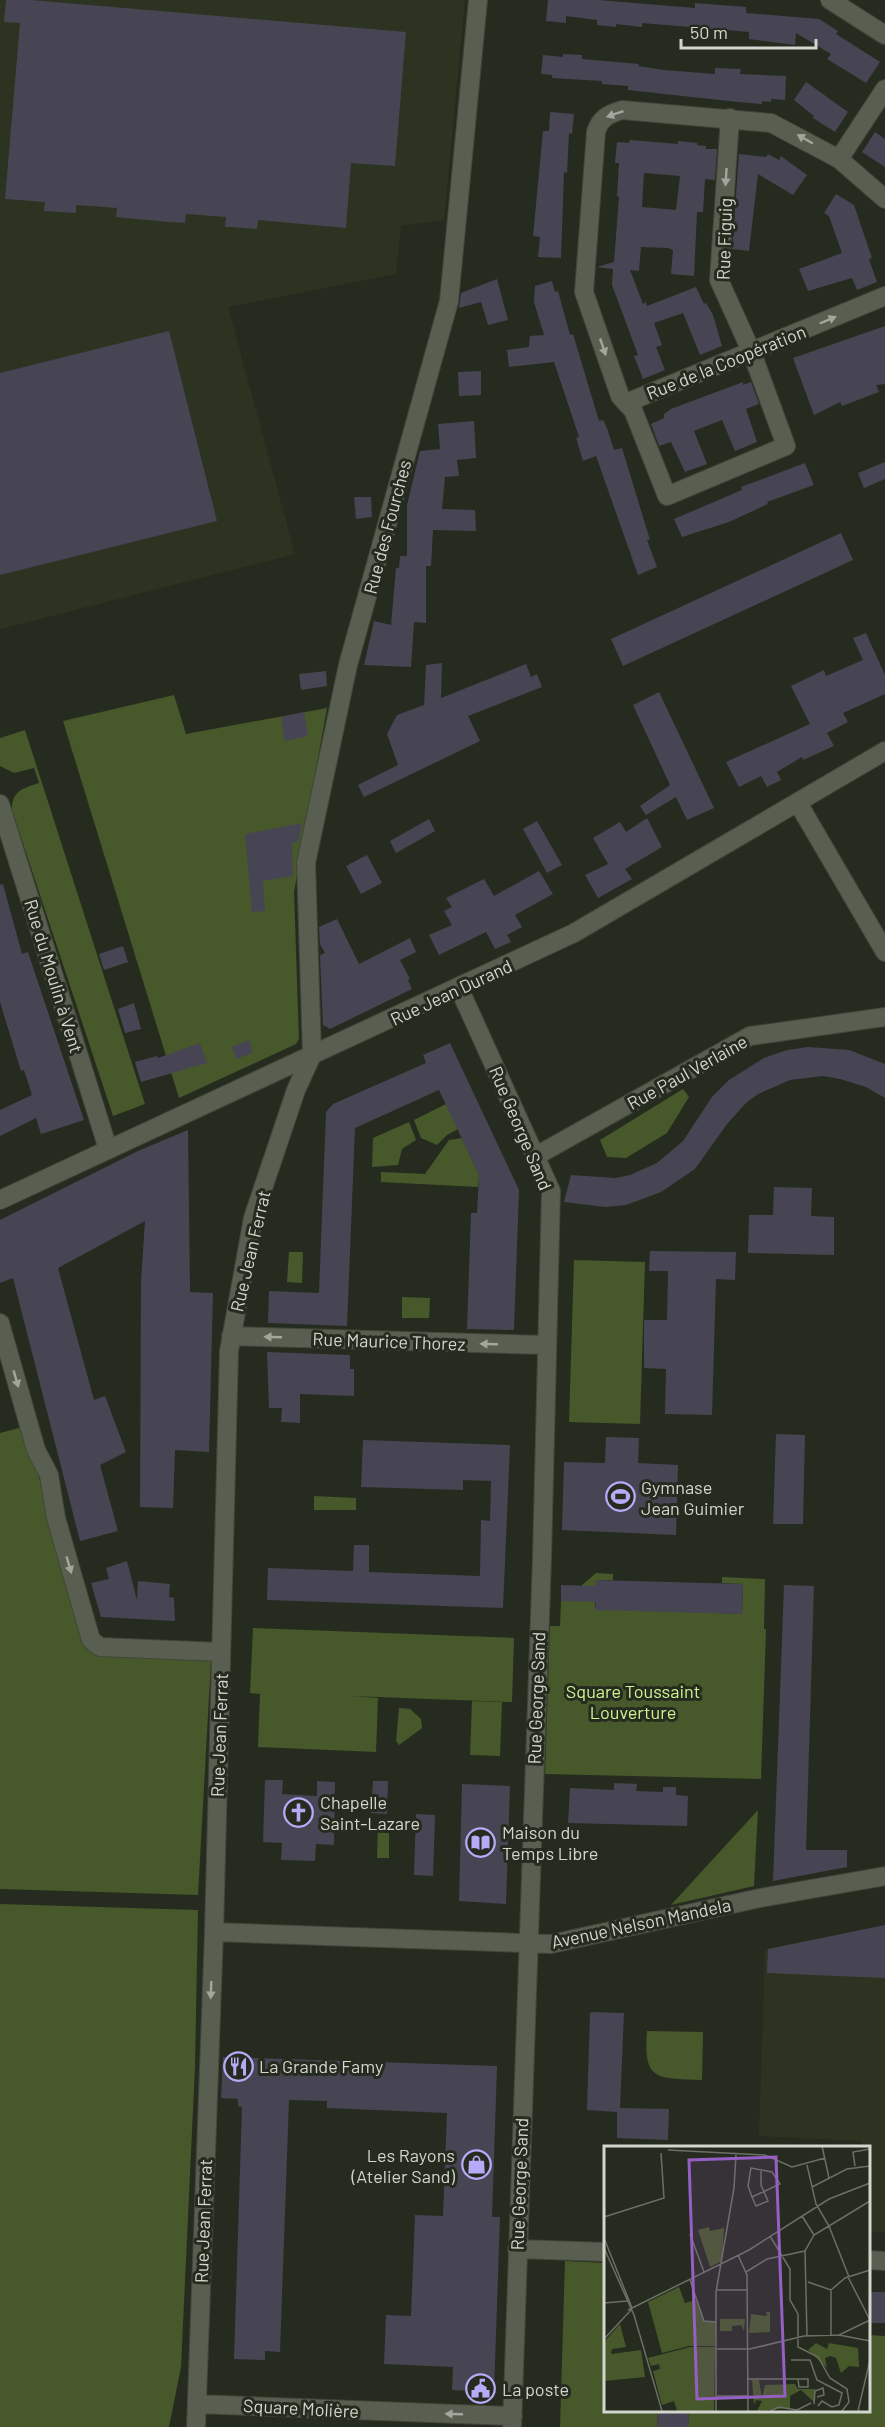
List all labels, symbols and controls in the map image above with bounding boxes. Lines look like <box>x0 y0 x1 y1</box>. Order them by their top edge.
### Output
scale bar <box>681 12 816 50</box>
text: 50 m <box>690 21 728 43</box>
one-way arrow <box>606 110 624 119</box>
one-way arrow <box>796 134 813 144</box>
one-way arrow <box>721 167 731 186</box>
street label: Rue Figuig <box>712 198 736 280</box>
one-way arrow <box>819 316 836 325</box>
street label: Rue de la Coopération <box>643 320 809 404</box>
one-way arrow <box>598 338 608 356</box>
street label: Rue des Fourches <box>359 458 415 596</box>
street label: Rue du Moulin à Vent <box>20 896 88 1056</box>
street label: Rue Jean Durand <box>387 954 515 1030</box>
street label: Rue Paul Verlaine <box>623 1030 751 1114</box>
street label: Rue George Sand <box>485 1063 557 1193</box>
street label: Rue Jean Ferrat <box>225 1188 275 1314</box>
street label: Rue Maurice Thorez <box>312 1327 466 1355</box>
one-way arrow <box>263 1332 282 1342</box>
one-way arrow <box>479 1339 498 1348</box>
one-way arrow <box>12 1370 21 1388</box>
place label: Gymnase Jean Guimier <box>641 1476 745 1519</box>
sports icon: Gymnase Jean Guimier <box>604 1481 636 1513</box>
one-way arrow <box>65 1556 75 1575</box>
street label: Rue George Sand <box>523 1631 549 1765</box>
street label: Rue Jean Ferrat <box>206 1673 232 1797</box>
park label: Square Toussaint Louverture <box>566 1680 700 1723</box>
place label: Chapelle Saint-Lazare <box>320 1791 420 1834</box>
church icon: Chapelle Saint-Lazare <box>283 1796 315 1828</box>
place label: Maison du Temps Libre <box>502 1821 598 1864</box>
library icon: Maison du Temps Libre <box>465 1826 497 1858</box>
street label: Avenue Nelson Mandela <box>549 1893 733 1953</box>
one-way arrow <box>207 1980 216 1999</box>
restaurant icon: La Grande Famy <box>222 2050 254 2082</box>
place label: La Grande Famy <box>259 2055 383 2077</box>
street label: Rue George Sand <box>506 2117 532 2251</box>
place label: Les Rayons (Atelier Sand) <box>350 2144 455 2187</box>
inset map <box>604 2146 870 2412</box>
shop icon: Les Rayons (Atelier Sand) <box>460 2149 492 2181</box>
street label: Rue Jean Ferrat <box>190 2159 216 2283</box>
public building icon: La poste <box>465 2373 497 2405</box>
place label: La poste <box>502 2378 569 2400</box>
street label: Square Molière <box>242 2394 360 2422</box>
one-way arrow <box>445 2409 464 2419</box>

